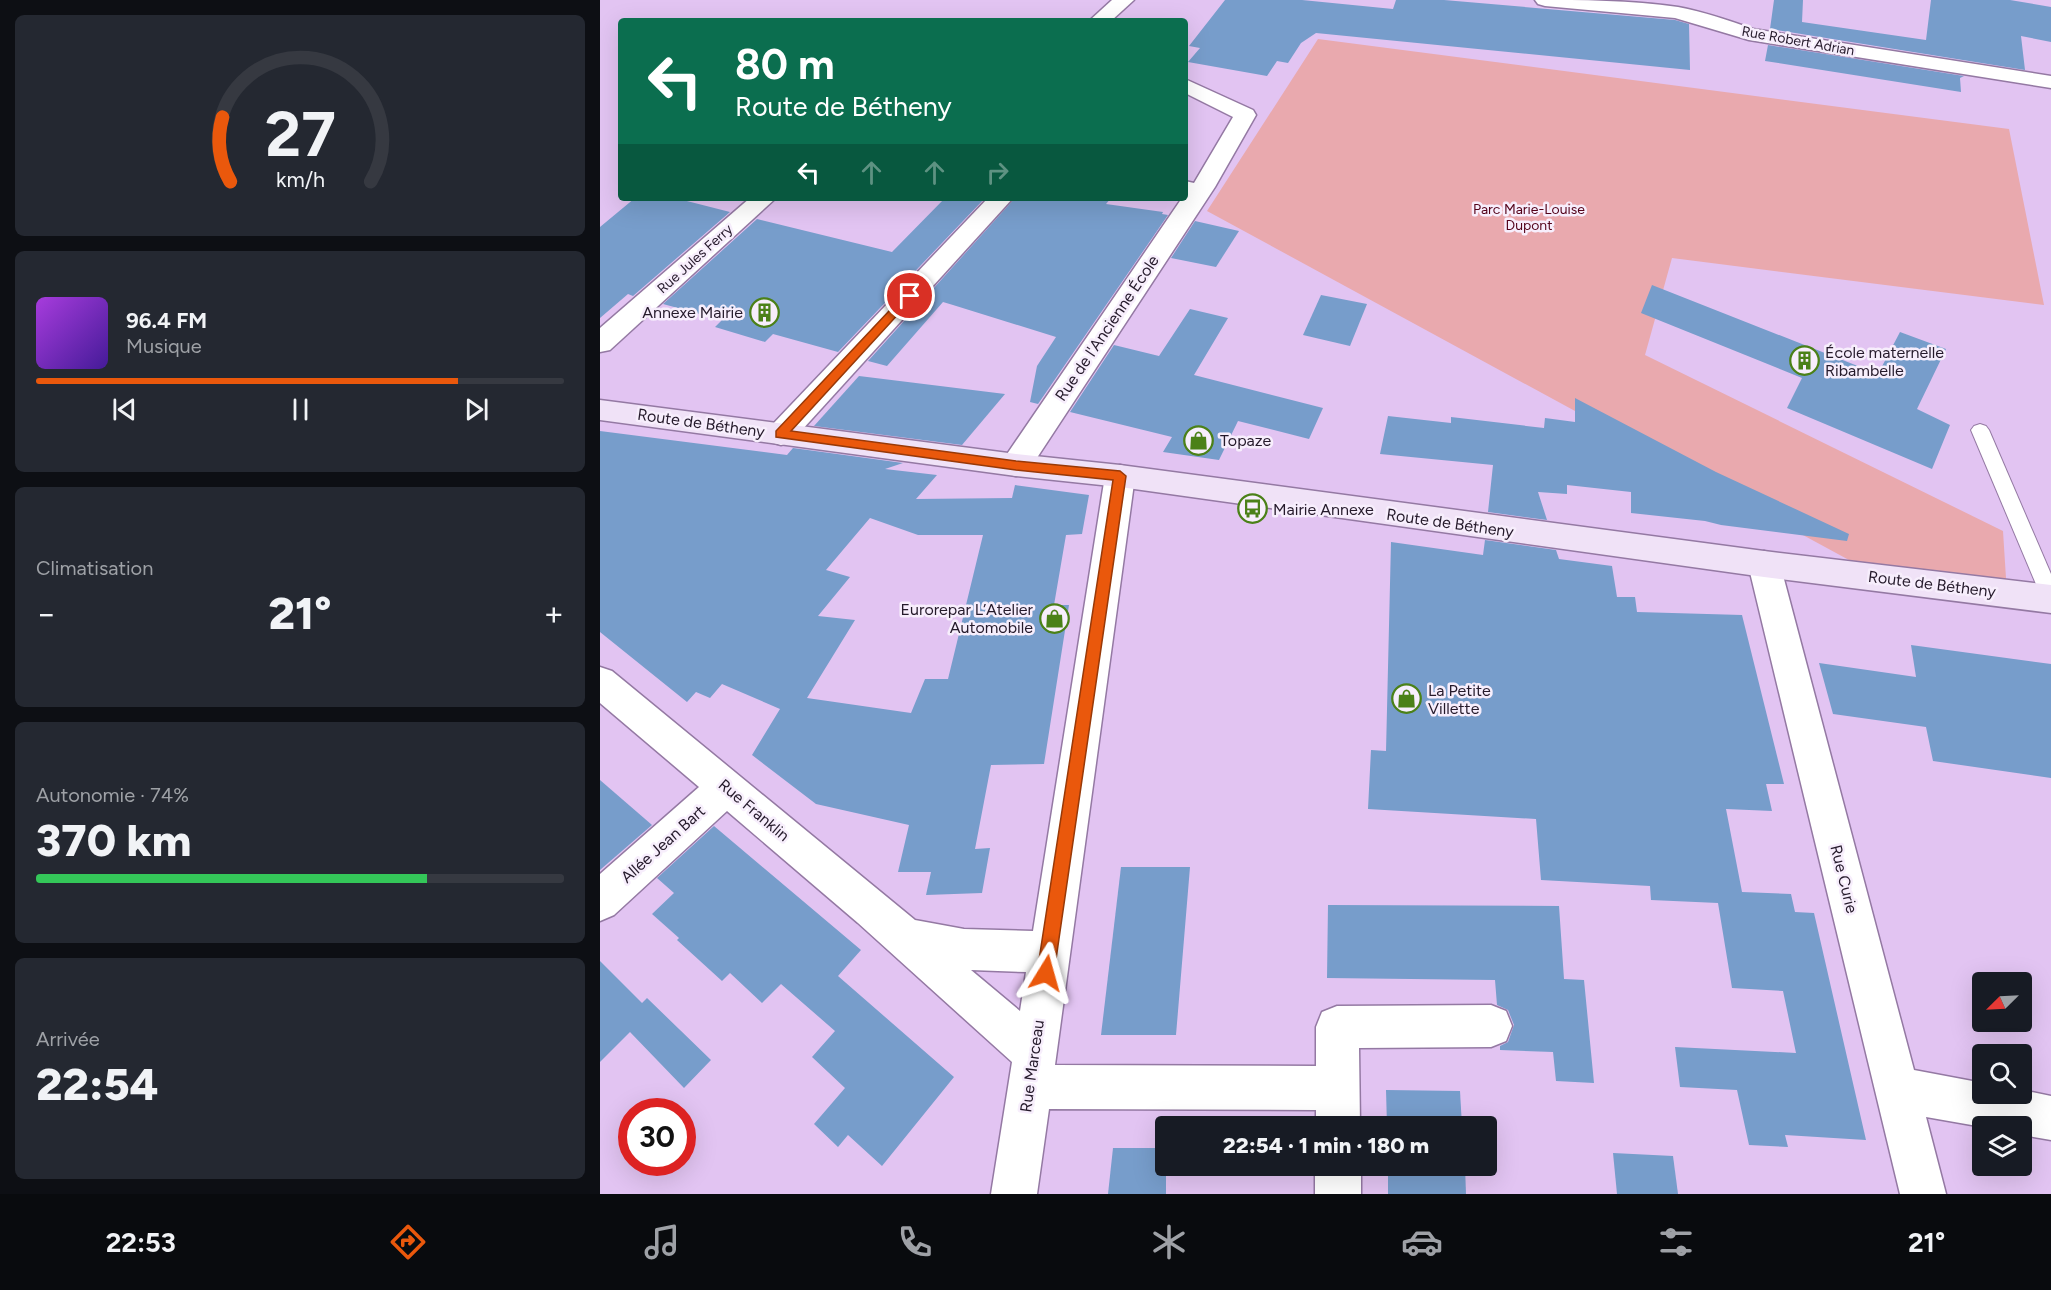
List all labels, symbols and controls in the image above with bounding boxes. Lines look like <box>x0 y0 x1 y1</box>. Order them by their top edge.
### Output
street label: Rue Robert Adrian <box>1740 23 1856 59</box>
text: 80 m <box>735 39 835 90</box>
icon: left <box>636 42 714 120</box>
text: Route de Bétheny <box>735 90 952 123</box>
text: 27 <box>265 98 335 173</box>
icon: left <box>792 156 825 189</box>
icon: ahead <box>855 156 888 189</box>
icon: ahead <box>918 156 951 189</box>
icon: right <box>981 156 1014 189</box>
text: km/h <box>276 168 324 193</box>
park label: Parc Marie-Louise Dupont <box>1473 201 1585 234</box>
street label: Rue Jules Ferry <box>654 220 737 297</box>
street label: Rue de l'Ancienne École <box>1051 251 1163 404</box>
pin <box>884 270 935 321</box>
icon: arrive <box>893 279 926 312</box>
building icon: Annexe Mairie <box>748 296 780 328</box>
place label: Annexe Mairie <box>642 303 743 322</box>
text: 96.4 FM <box>126 307 207 334</box>
text: Musique <box>126 334 202 358</box>
place label: École maternelle Ribambelle <box>1825 343 1944 380</box>
building icon: École maternelle Ribambelle <box>1788 345 1820 377</box>
icon: previous <box>108 393 141 426</box>
icon: pause <box>284 393 317 426</box>
icon: next <box>460 393 493 426</box>
street label: Route de Bétheny <box>636 405 766 441</box>
shop icon: Topaze <box>1183 424 1215 456</box>
place label: Topaze <box>1220 431 1272 450</box>
bus stop icon: Mairie Annexe <box>1236 493 1268 525</box>
place label: Mairie Annexe <box>1273 500 1374 519</box>
street label: Route de Bétheny <box>1385 505 1515 541</box>
text: Climatisation <box>36 556 153 580</box>
street label: Route de Bétheny <box>1867 567 1997 601</box>
text: 21° <box>269 586 331 640</box>
text: − <box>36 594 57 633</box>
text: + <box>543 594 564 633</box>
place label: Eurorepar L’Atelier Automobile <box>901 600 1034 637</box>
shop icon: Eurorepar L’Atelier Automobile <box>1038 602 1070 634</box>
place label: La Petite Villette <box>1428 681 1491 718</box>
shop icon: La Petite Villette <box>1391 683 1423 715</box>
street label: Rue Franklin <box>715 775 793 845</box>
text: Autonomie · 74% <box>36 783 189 807</box>
street label: Allée Jean Bart <box>617 801 709 887</box>
text: 370 km <box>36 813 191 867</box>
street label: Rue Curie <box>1826 843 1862 915</box>
position arrow <box>1014 941 1078 1005</box>
north arrow <box>1972 972 2032 1032</box>
map controls <box>1972 972 2032 1176</box>
street label: Rue Marceau <box>1016 1019 1048 1113</box>
text: Arrivée <box>36 1027 100 1051</box>
button: search <box>1972 1044 2032 1104</box>
text: 22:54 <box>36 1057 159 1111</box>
speed limit sign: 30 <box>618 1098 696 1176</box>
button: layers <box>1972 1116 2032 1176</box>
text: 22:54 · 1 min · 180 m <box>1223 1132 1429 1159</box>
icon: directions <box>387 1221 429 1263</box>
icon: music <box>641 1221 683 1263</box>
icon: phone <box>894 1221 936 1263</box>
icon: climate <box>1148 1221 1190 1263</box>
icon: car <box>1401 1221 1443 1263</box>
icon: filters <box>1655 1221 1697 1263</box>
text: 22:53 <box>106 1226 176 1259</box>
text: 21° <box>1908 1226 1945 1259</box>

